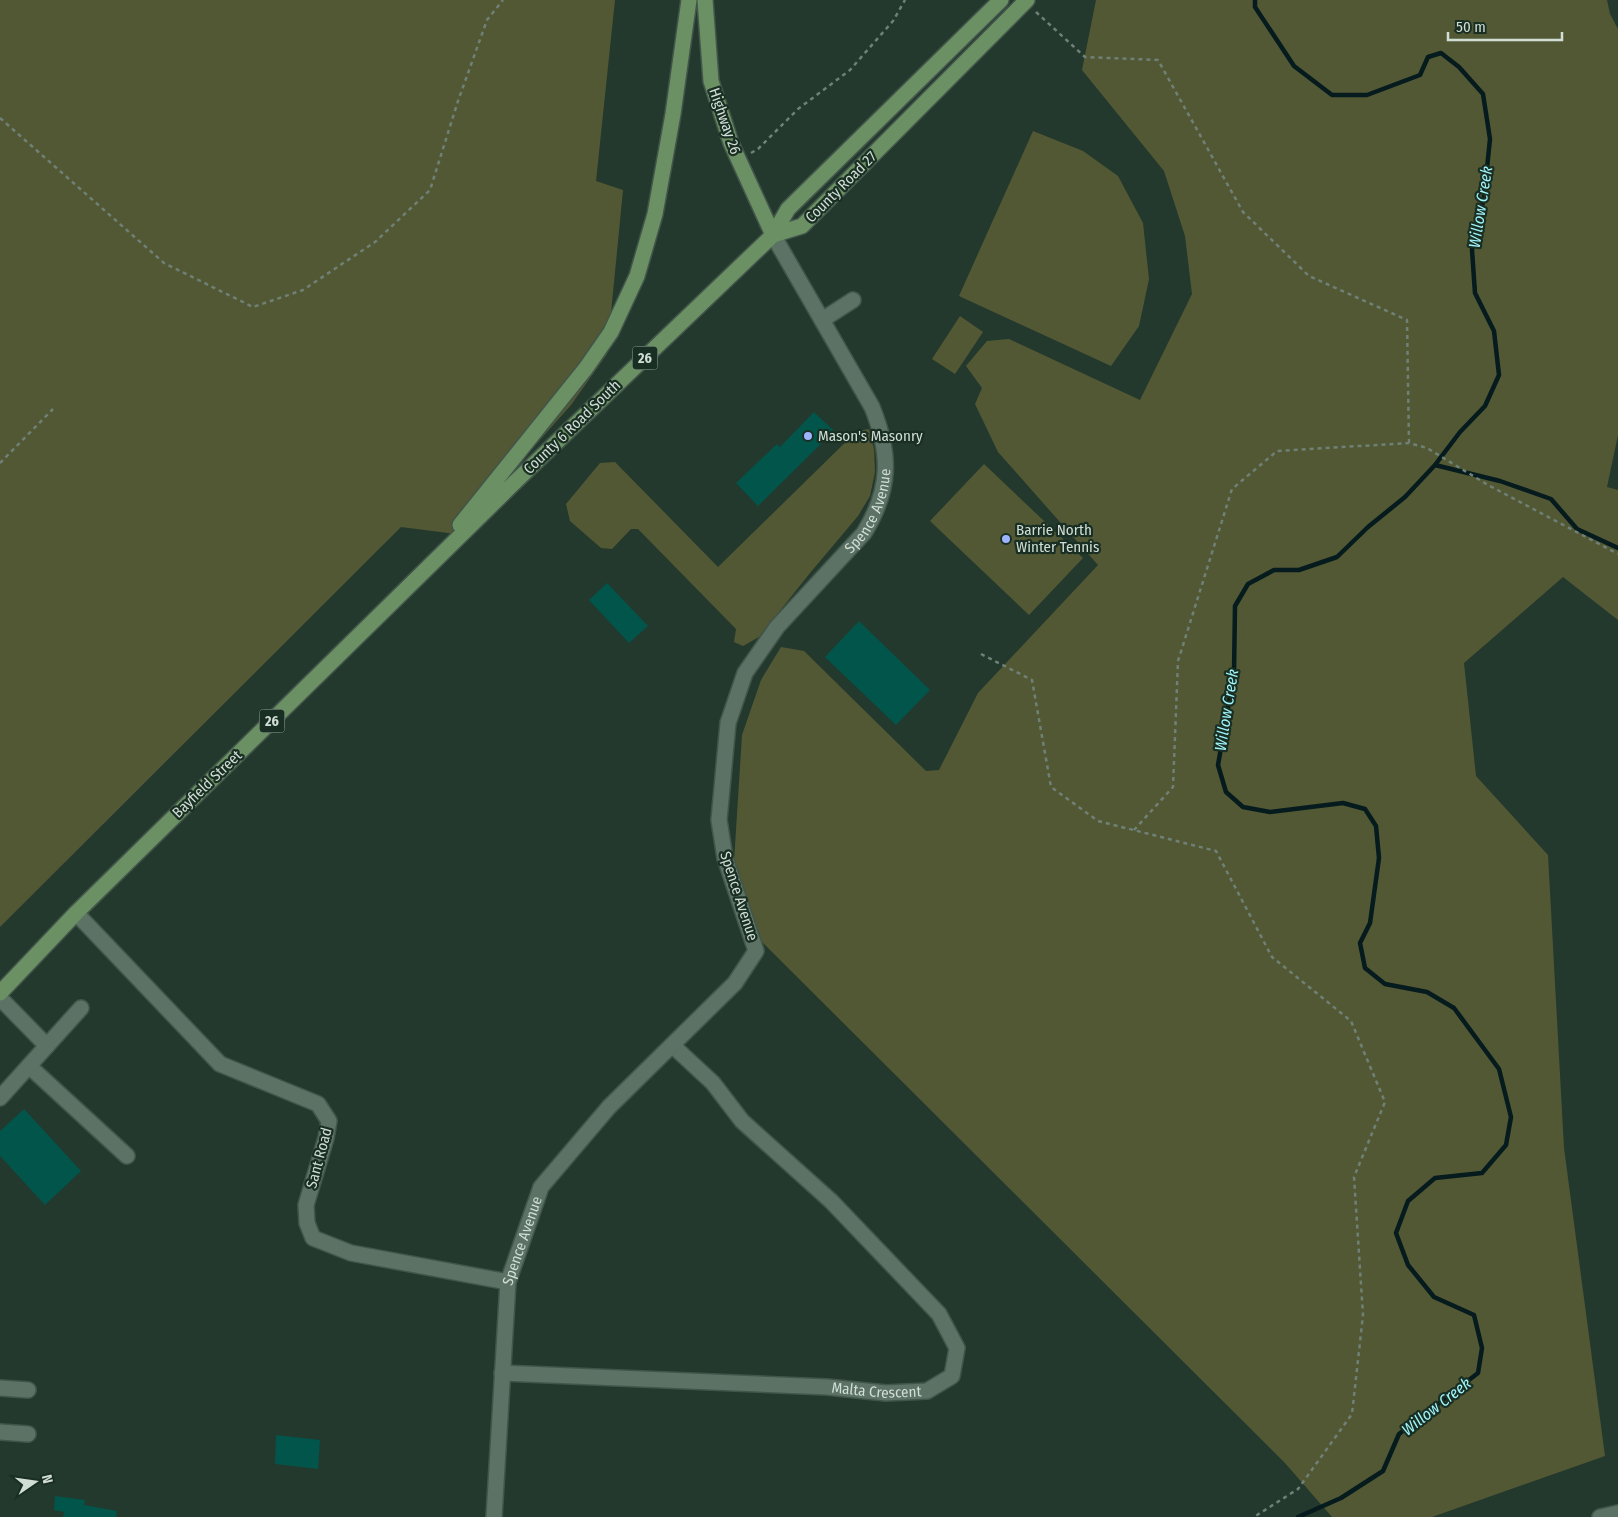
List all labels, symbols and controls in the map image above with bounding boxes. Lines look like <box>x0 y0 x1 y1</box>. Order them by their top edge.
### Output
scale bar <box>1448 10 1562 42</box>
text: 50 m <box>1456 18 1486 36</box>
street label: Highway 26 <box>705 86 745 156</box>
street label: County Road 27 <box>802 148 880 226</box>
water label: Willow Creek <box>1465 165 1496 249</box>
road number: 26 <box>632 346 658 369</box>
street label: County 6 Road South <box>520 376 624 478</box>
place label: Mason's Masonry <box>818 427 923 445</box>
marker: Mason's Masonry <box>802 430 814 442</box>
street label: Spence Avenue <box>841 468 894 557</box>
place label: Barrie North Winter Tennis <box>1016 521 1099 556</box>
marker: Barrie North Winter Tennis <box>1000 533 1012 545</box>
water label: Willow Creek <box>1211 668 1242 752</box>
road number: 26 <box>260 709 284 732</box>
street label: Bayfield Street <box>169 746 246 822</box>
street label: Spence Avenue <box>716 849 762 943</box>
street label: Sant Road <box>302 1126 336 1190</box>
street label: Spence Avenue <box>499 1194 546 1288</box>
water label: Willow Creek <box>1398 1373 1475 1439</box>
street label: Malta Crescent <box>831 1379 922 1402</box>
north arrow <box>10 1457 60 1507</box>
text: N <box>38 1473 56 1485</box>

